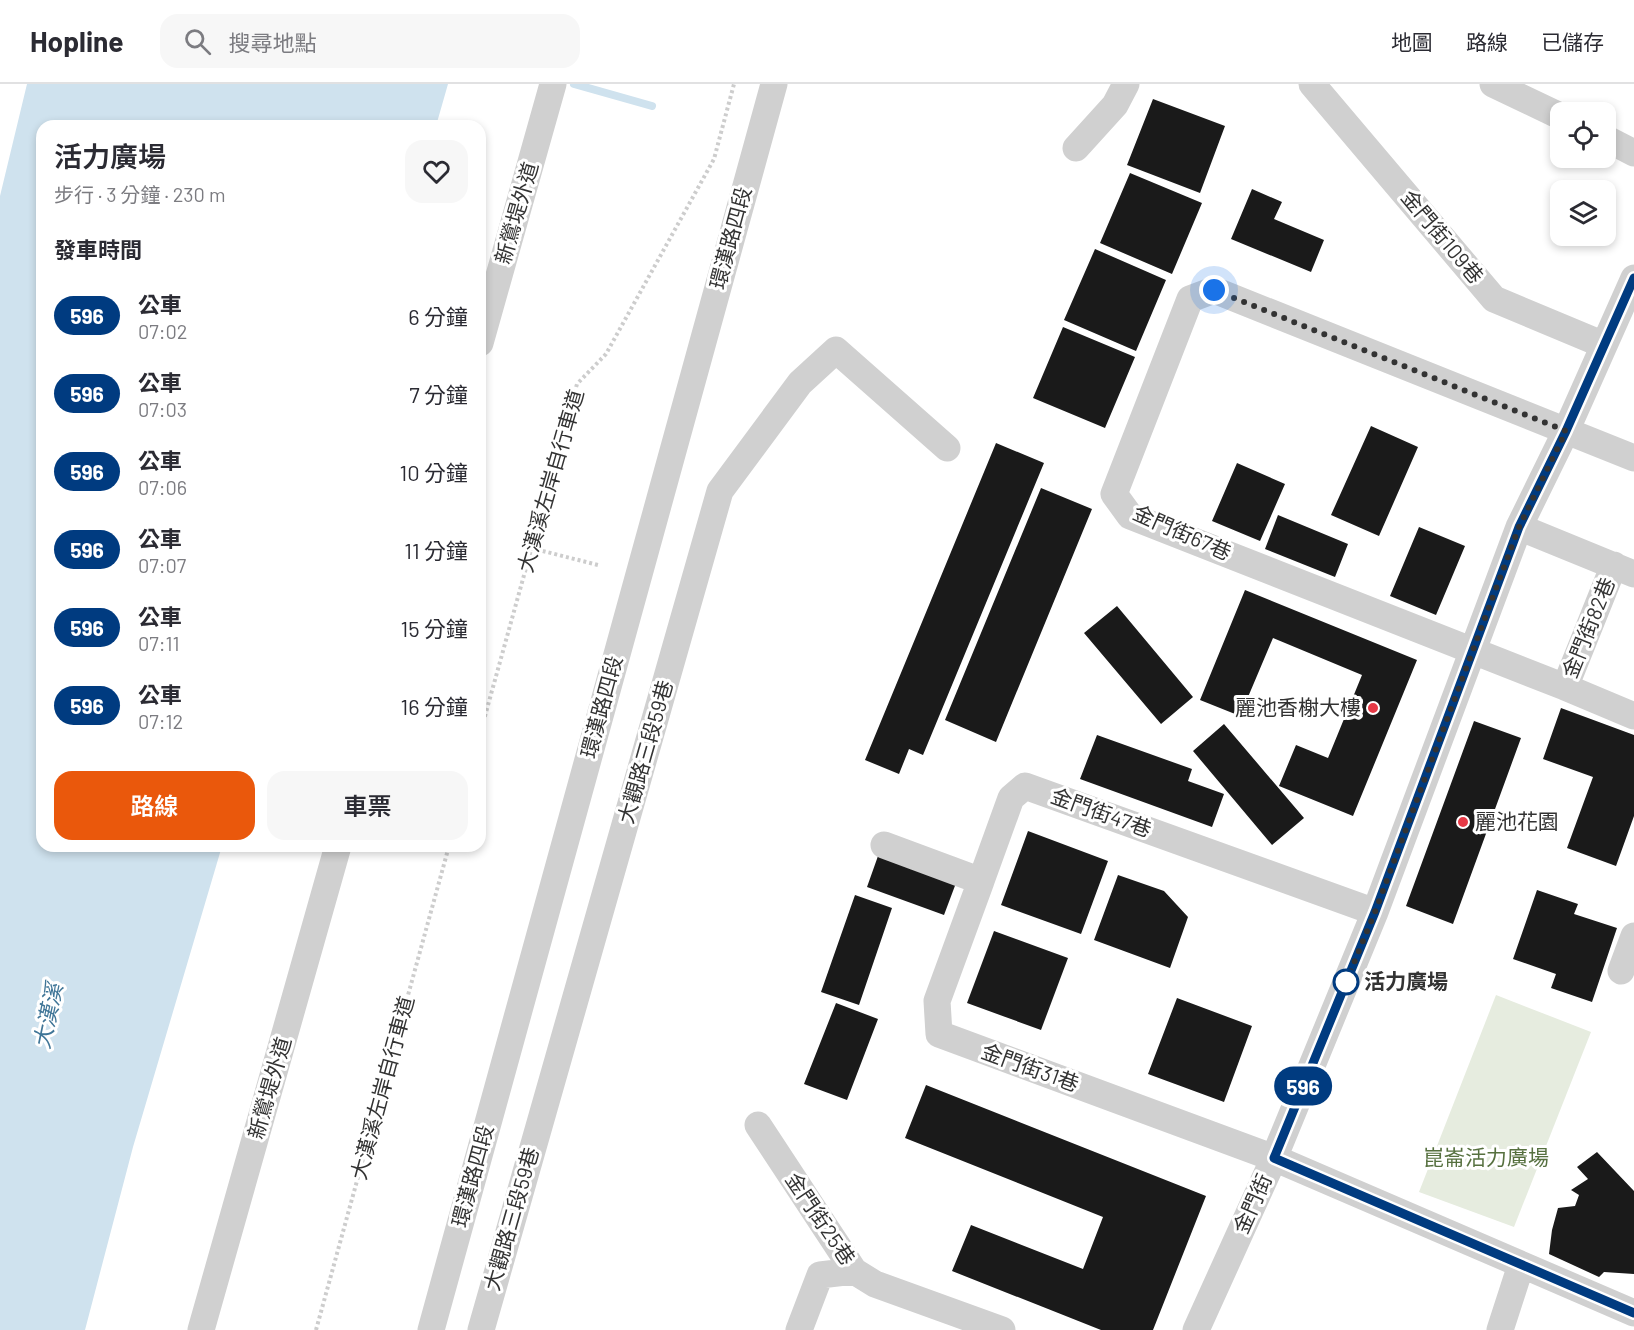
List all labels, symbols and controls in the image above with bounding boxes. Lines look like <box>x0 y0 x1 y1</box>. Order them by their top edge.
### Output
search box <box>160 14 580 68</box>
text: Hopline <box>30 24 124 58</box>
icon: search <box>181 25 214 58</box>
text: 搜尋地點 <box>229 29 317 55</box>
text: 地圖 <box>1391 29 1433 54</box>
text: 路線 <box>1466 29 1508 54</box>
text: 已儲存 <box>1541 29 1604 54</box>
map controls <box>1550 102 1616 246</box>
button: locate <box>1550 102 1616 168</box>
text: 活力廣場 <box>54 139 166 173</box>
button: heart <box>405 140 468 203</box>
street label: 新鶯堤外道 <box>489 159 542 266</box>
button: layers <box>1550 180 1616 246</box>
text: 步行 · 3 分鐘 · 230 m <box>54 182 225 206</box>
street label: 環漢路四段 <box>704 184 755 292</box>
street label: 金門街109巷 <box>1397 184 1489 288</box>
text: 發車時間 <box>54 236 142 262</box>
your location <box>1199 275 1229 305</box>
text: 公車 <box>138 291 182 317</box>
text: 596 <box>70 303 104 328</box>
text: 6 分鐘 <box>408 303 468 329</box>
text: 07:02 <box>138 319 188 343</box>
text: 公車 <box>138 369 182 395</box>
text: 596 <box>70 381 104 406</box>
text: 7 分鐘 <box>409 381 468 407</box>
street label: 大漢溪左岸自行車道 <box>511 386 588 575</box>
text: 07:03 <box>138 397 187 421</box>
text: 公車 <box>138 447 182 473</box>
text: 596 <box>70 459 104 484</box>
text: 10 分鐘 <box>399 459 468 485</box>
text: 07:06 <box>138 475 187 499</box>
street label: 金門街67巷 <box>1130 499 1236 564</box>
text: 公車 <box>138 525 182 551</box>
text: 596 <box>70 537 104 562</box>
text: 11 分鐘 <box>404 537 468 563</box>
text: 07:07 <box>138 553 186 577</box>
street label: 金門街82巷 <box>1556 574 1619 681</box>
text: 公車 <box>138 603 182 629</box>
text: 596 <box>70 615 104 640</box>
text: 15 分鐘 <box>401 615 468 641</box>
text: 07:11 <box>138 631 180 655</box>
street label: 環漢路四段 <box>575 653 626 761</box>
street label: 大觀路三段59巷 <box>612 677 677 826</box>
text: 公車 <box>138 681 182 707</box>
text: 596 <box>70 693 104 718</box>
text: 16 分鐘 <box>401 693 468 719</box>
place label: 麗池香榭大樓 <box>1235 694 1361 719</box>
marker: 麗池香榭大樓 <box>1366 701 1380 715</box>
text: 07:12 <box>138 709 183 733</box>
button: 路線 <box>54 771 255 840</box>
button: 車票 <box>267 771 468 840</box>
street label: 金門街47巷 <box>1048 782 1155 841</box>
place label: 麗池花園 <box>1475 808 1559 833</box>
marker: 麗池花園 <box>1456 815 1470 829</box>
place label: 活力廣場 <box>1364 968 1448 993</box>
marker: 活力廣場 <box>1333 969 1359 995</box>
water label: 大漢溪 <box>27 978 67 1051</box>
street label: 大漢溪左岸自行車道 <box>345 993 418 1182</box>
street label: 新鶯堤外道 <box>242 1034 295 1141</box>
street label: 金門街31巷 <box>978 1037 1083 1096</box>
line badge: 596 <box>1268 1066 1338 1106</box>
text: 596 <box>1286 1074 1320 1099</box>
street label: 環漢路四段 <box>446 1122 497 1230</box>
street label: 大觀路三段59巷 <box>478 1144 543 1293</box>
park label: 崑崙活力廣場 <box>1423 1144 1549 1169</box>
street label: 金門街25巷 <box>781 1167 861 1269</box>
street label: 金門街 <box>1227 1170 1276 1237</box>

